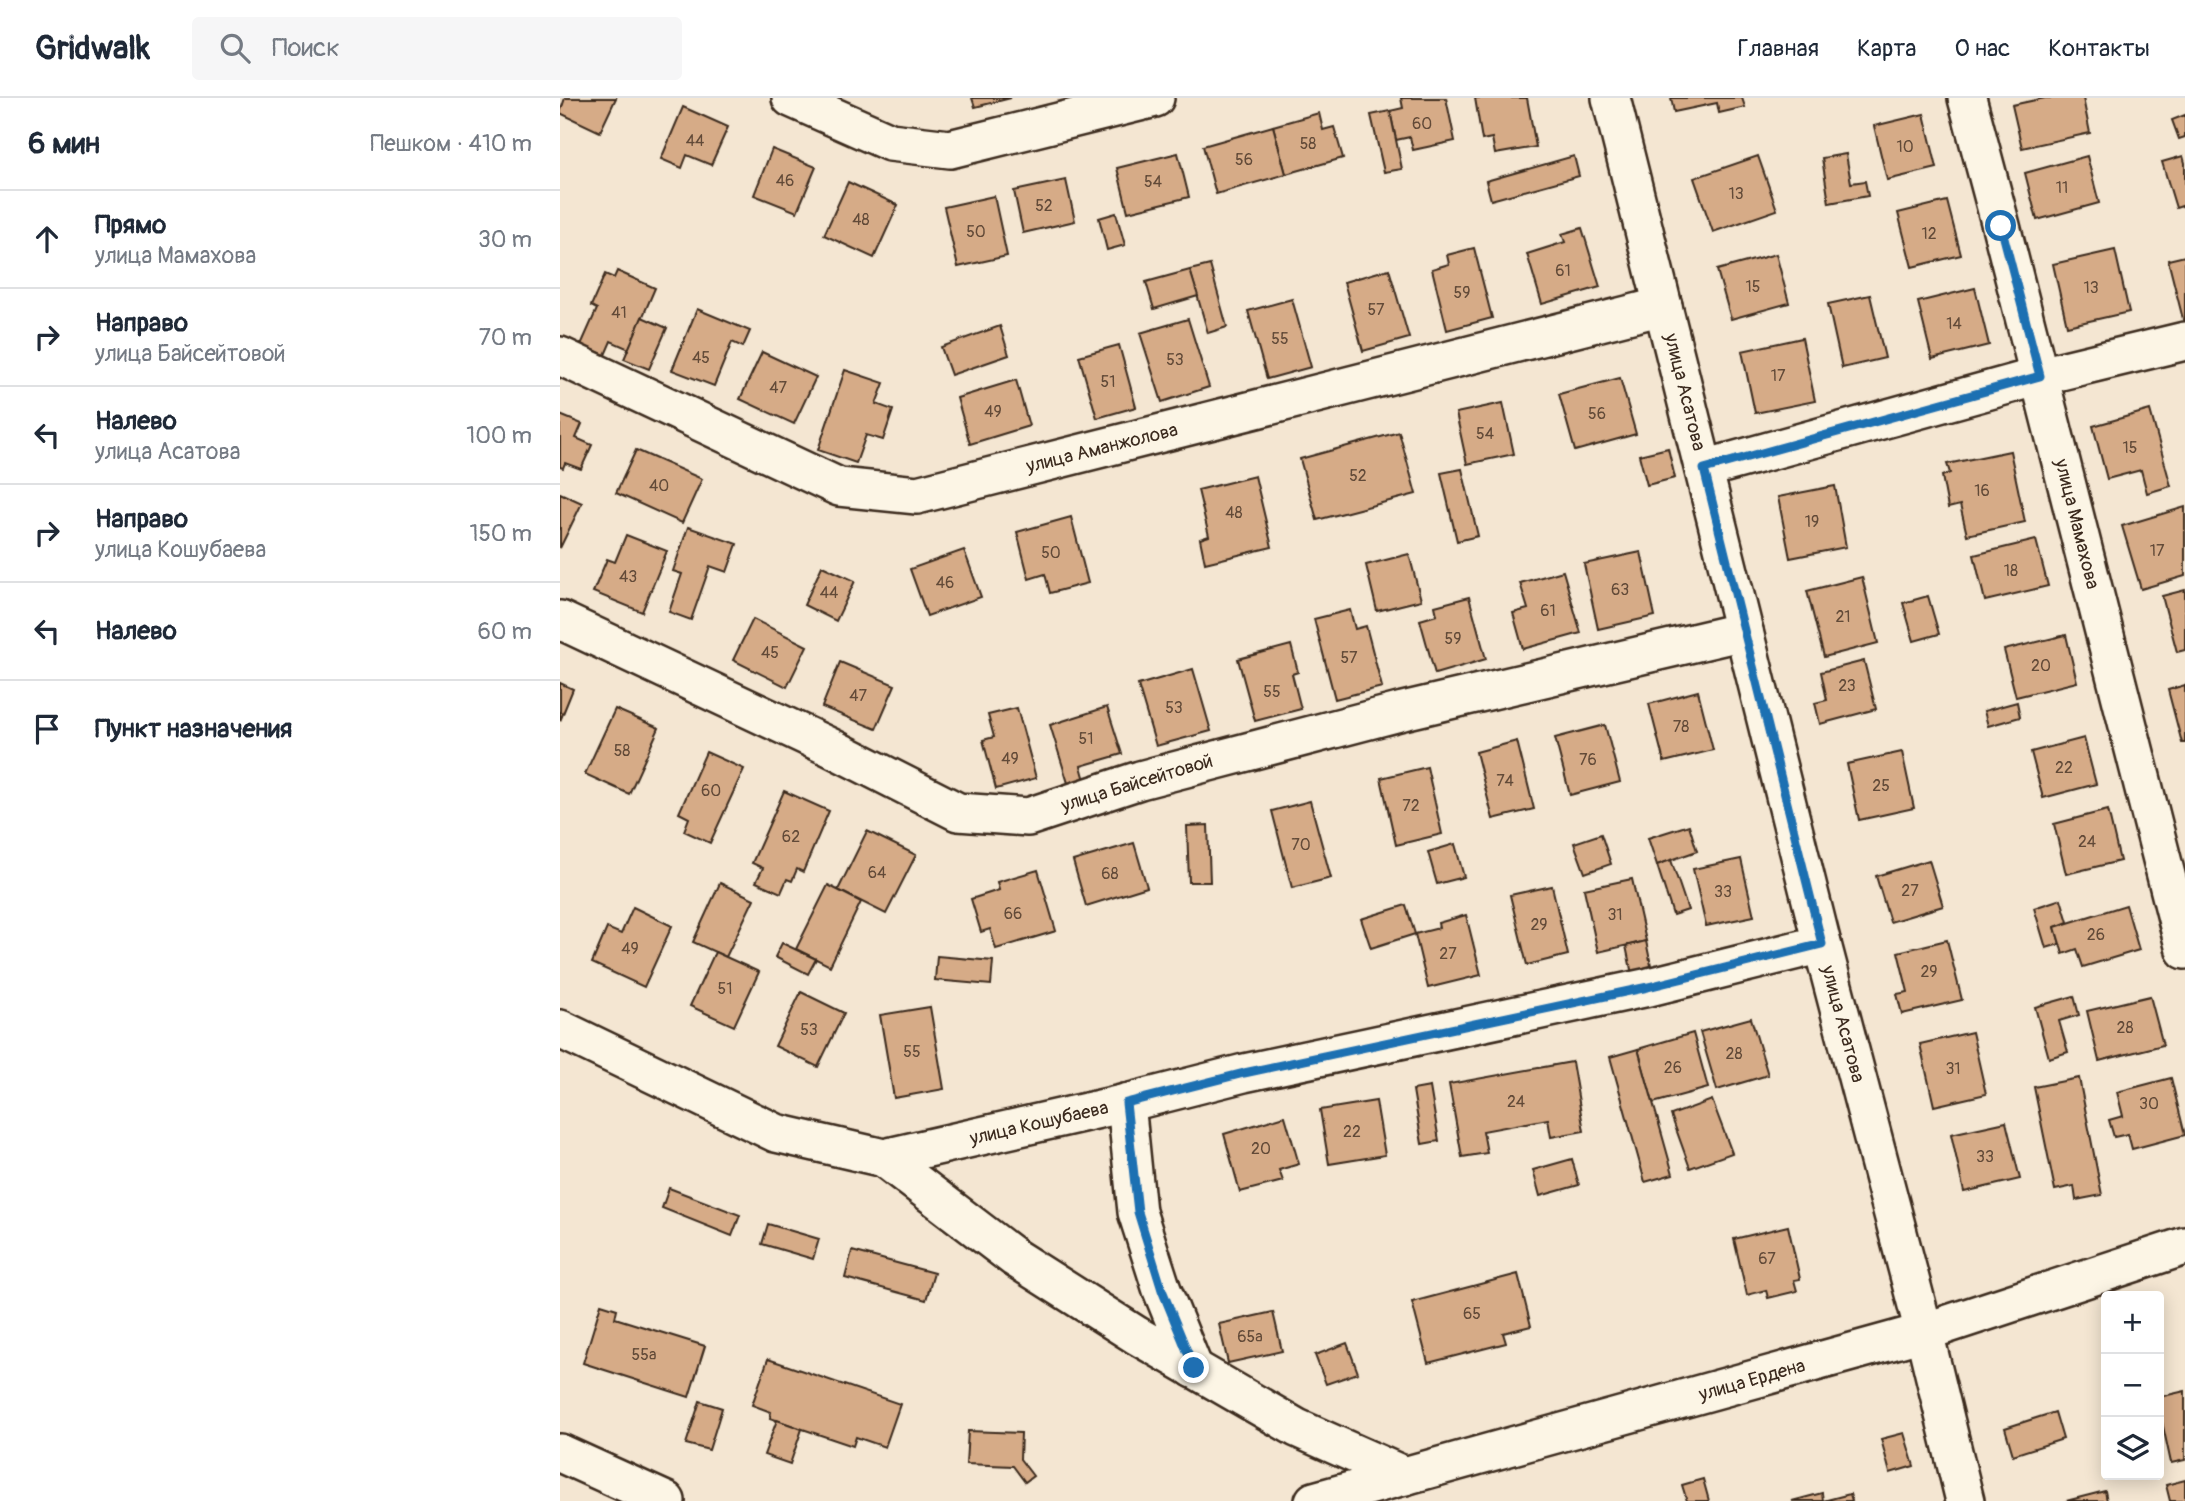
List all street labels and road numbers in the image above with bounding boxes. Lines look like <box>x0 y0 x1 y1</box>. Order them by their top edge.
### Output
street label: улица Асатова <box>1659 330 1711 453</box>
street label: улица Аманжолова <box>1023 418 1180 479</box>
street label: улица Мамахова <box>2049 456 2105 592</box>
street label: улица Байсейтовой <box>1057 749 1216 818</box>
street label: улица Асатова <box>1816 962 1870 1085</box>
street label: улица Кошубаева <box>966 1095 1111 1151</box>
street label: улица Ердена <box>1695 1353 1808 1407</box>

